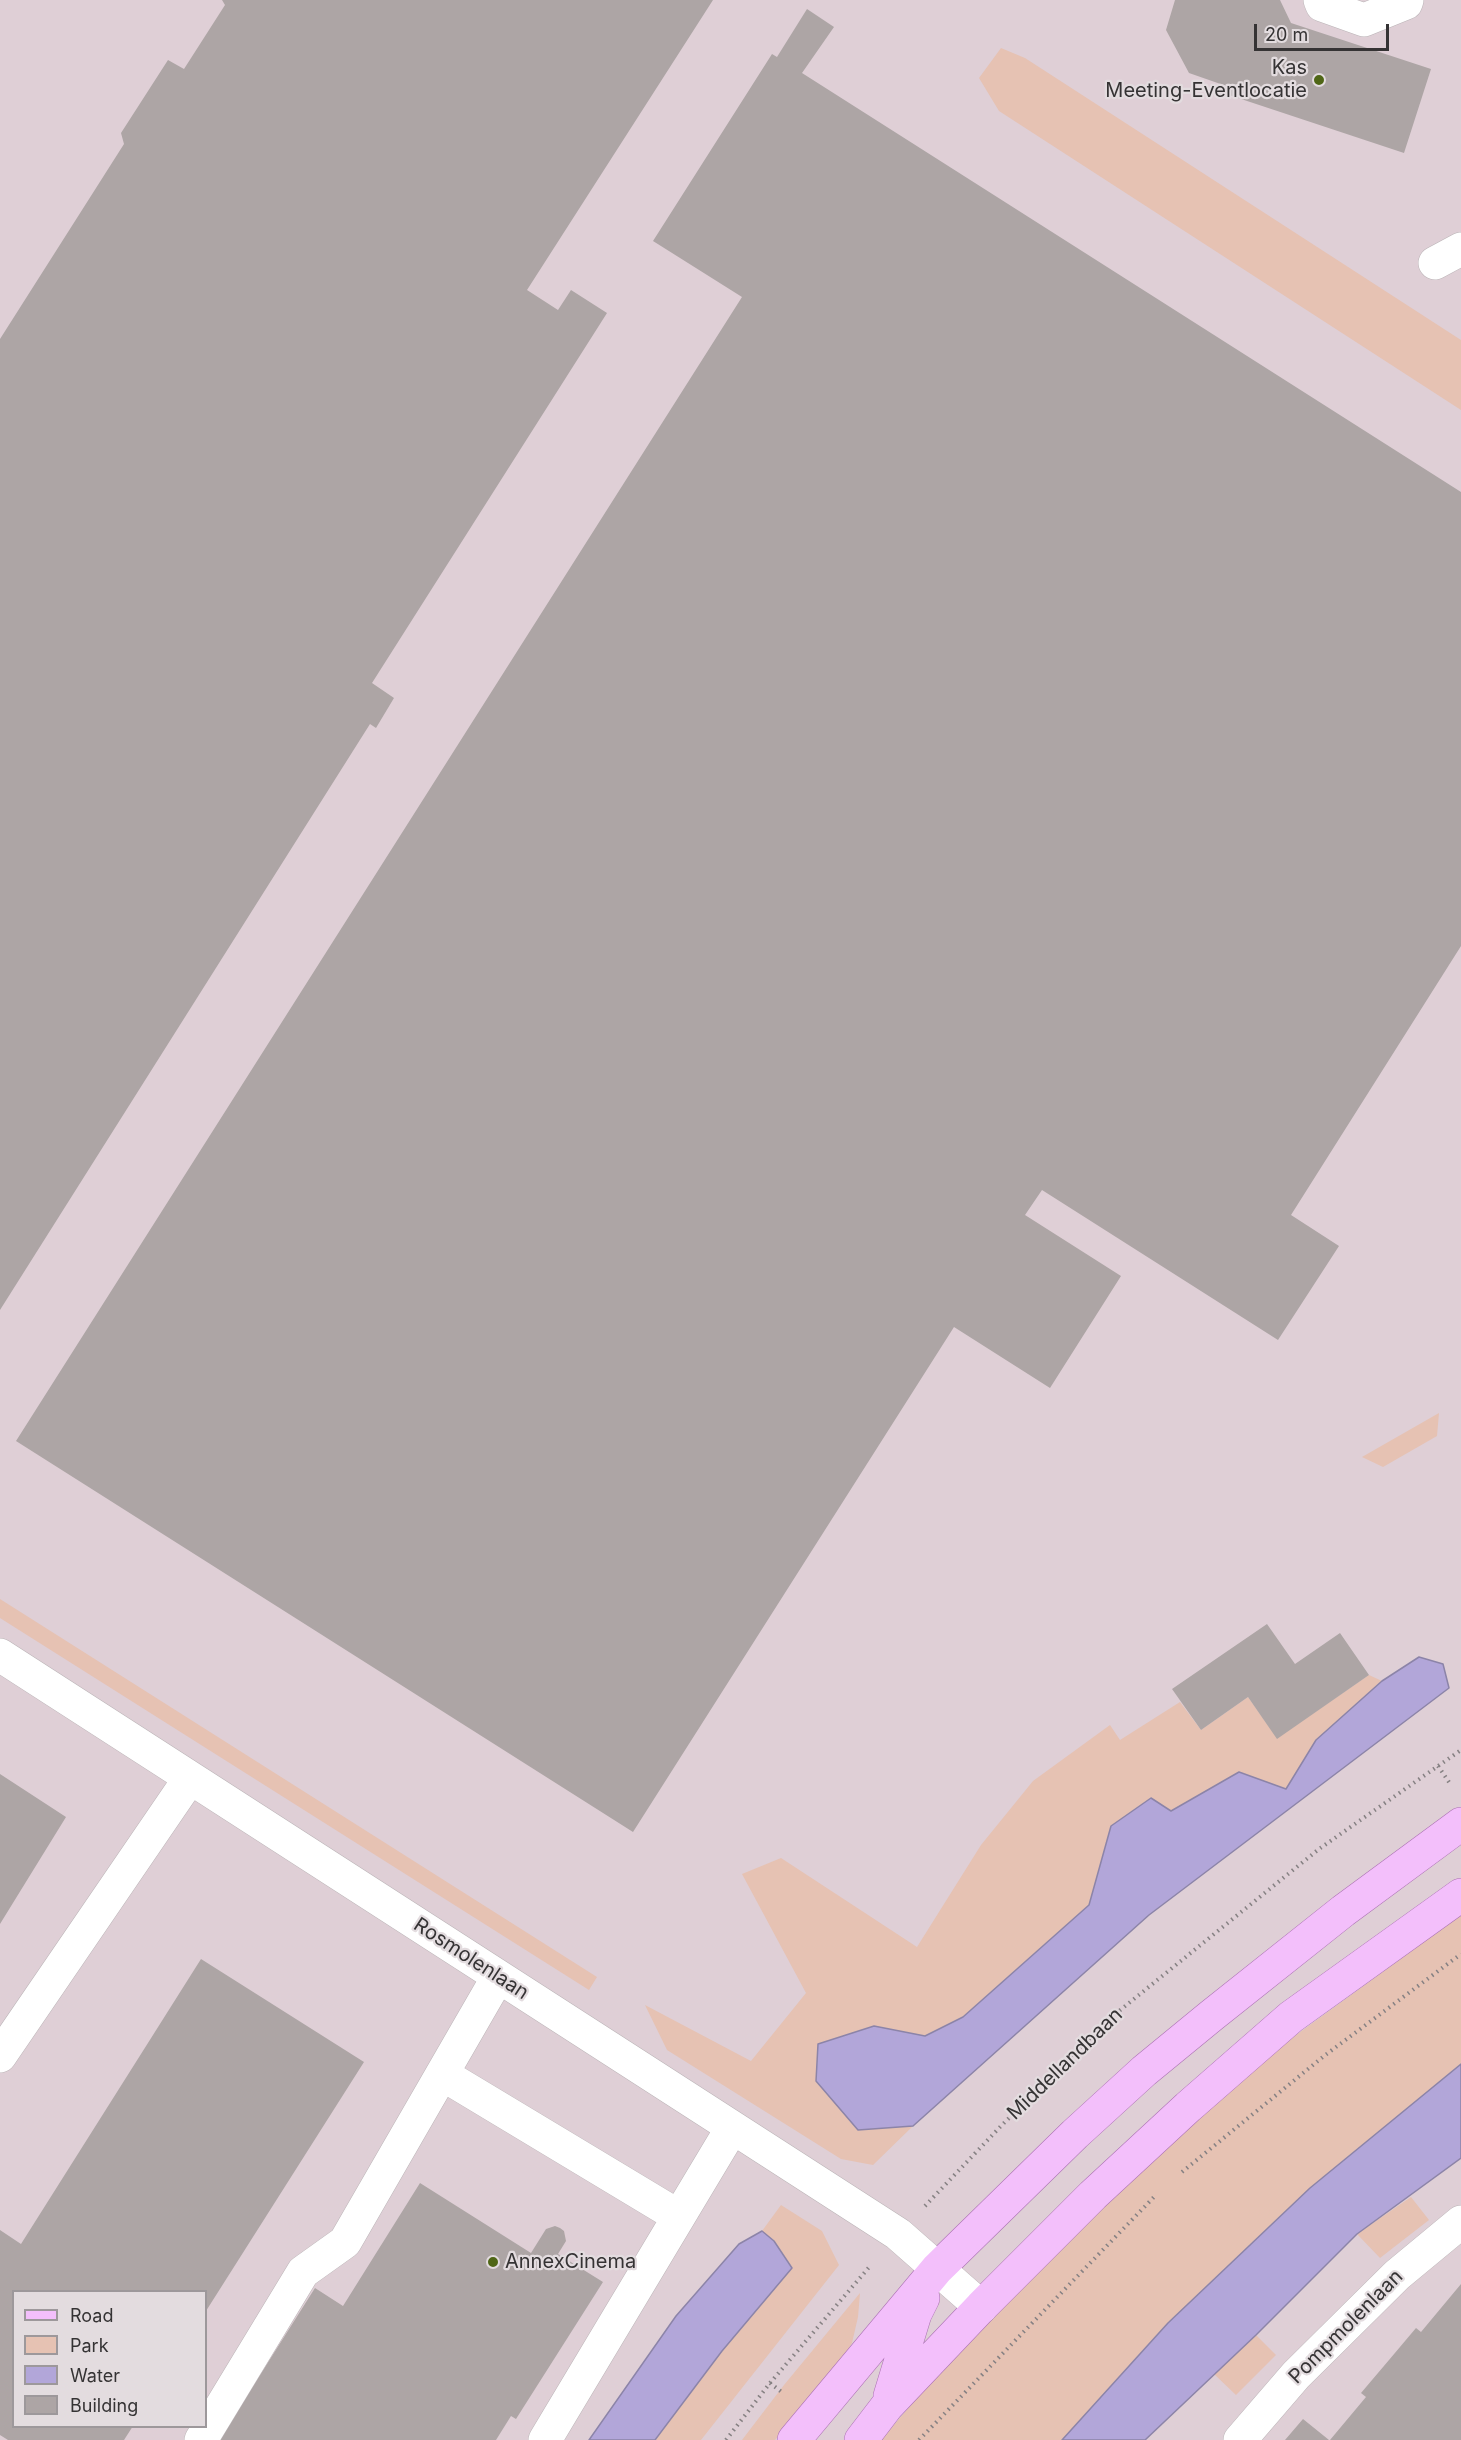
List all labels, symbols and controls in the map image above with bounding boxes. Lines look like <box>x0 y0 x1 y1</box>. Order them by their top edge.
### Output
scale bar <box>1257 12 1392 50</box>
text: 20 m <box>1265 24 1308 45</box>
place label: Kas Meeting-Eventlocatie <box>1105 56 1307 103</box>
marker: Kas Meeting-Eventlocatie <box>1312 73 1326 87</box>
street label: Rosmolenlaan <box>409 1913 533 2005</box>
street label: Middellandbaan <box>1002 2003 1128 2125</box>
place label: AnnexCinema <box>505 2250 636 2274</box>
marker: AnnexCinema <box>486 2255 500 2269</box>
street label: Pompmolenlaan <box>1284 2265 1408 2389</box>
legend <box>12 2290 207 2428</box>
text: Road <box>70 2305 113 2326</box>
text: Park <box>70 2335 109 2356</box>
text: Water <box>70 2365 120 2386</box>
text: Building <box>70 2395 138 2416</box>

